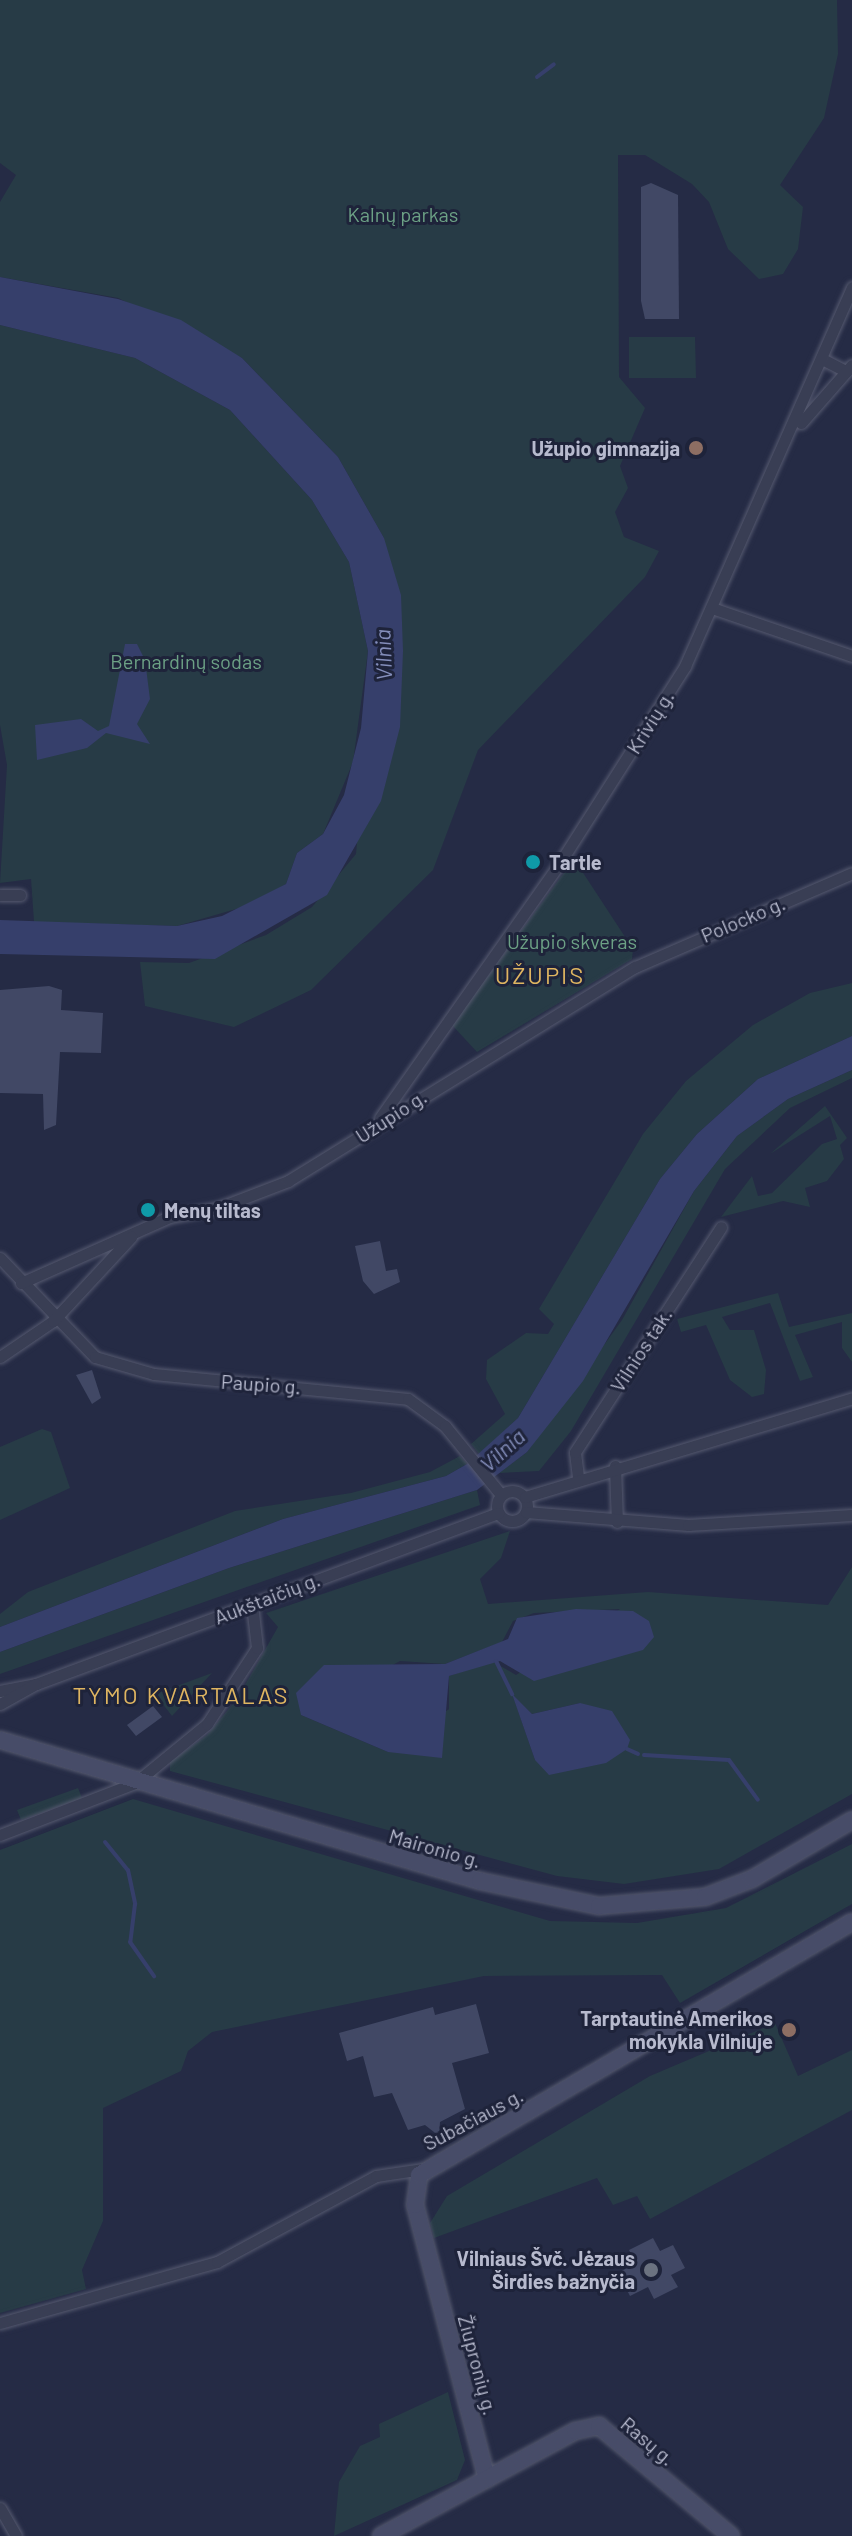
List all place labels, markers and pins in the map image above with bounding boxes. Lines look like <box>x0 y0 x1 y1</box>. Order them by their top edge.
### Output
place label: Užupio gimnazija <box>531 436 680 460</box>
marker: Užupio gimnazija <box>687 439 705 457</box>
place label: Tartle <box>549 850 602 874</box>
marker: Tartle <box>524 853 542 871</box>
place label: Menų tiltas <box>164 1198 261 1222</box>
marker: Menų tiltas <box>139 1201 157 1219</box>
place label: Tarptautinė Amerikos mokykla Vilniuje <box>580 2006 773 2053</box>
marker: Tarptautinė Amerikos mokykla Vilniuje <box>780 2021 798 2039</box>
place label: Vilniaus Švč. Jėzaus Širdies bažnyčia <box>456 2246 635 2293</box>
marker: Vilniaus Švč. Jėzaus Širdies bažnyčia <box>642 2261 660 2279</box>

